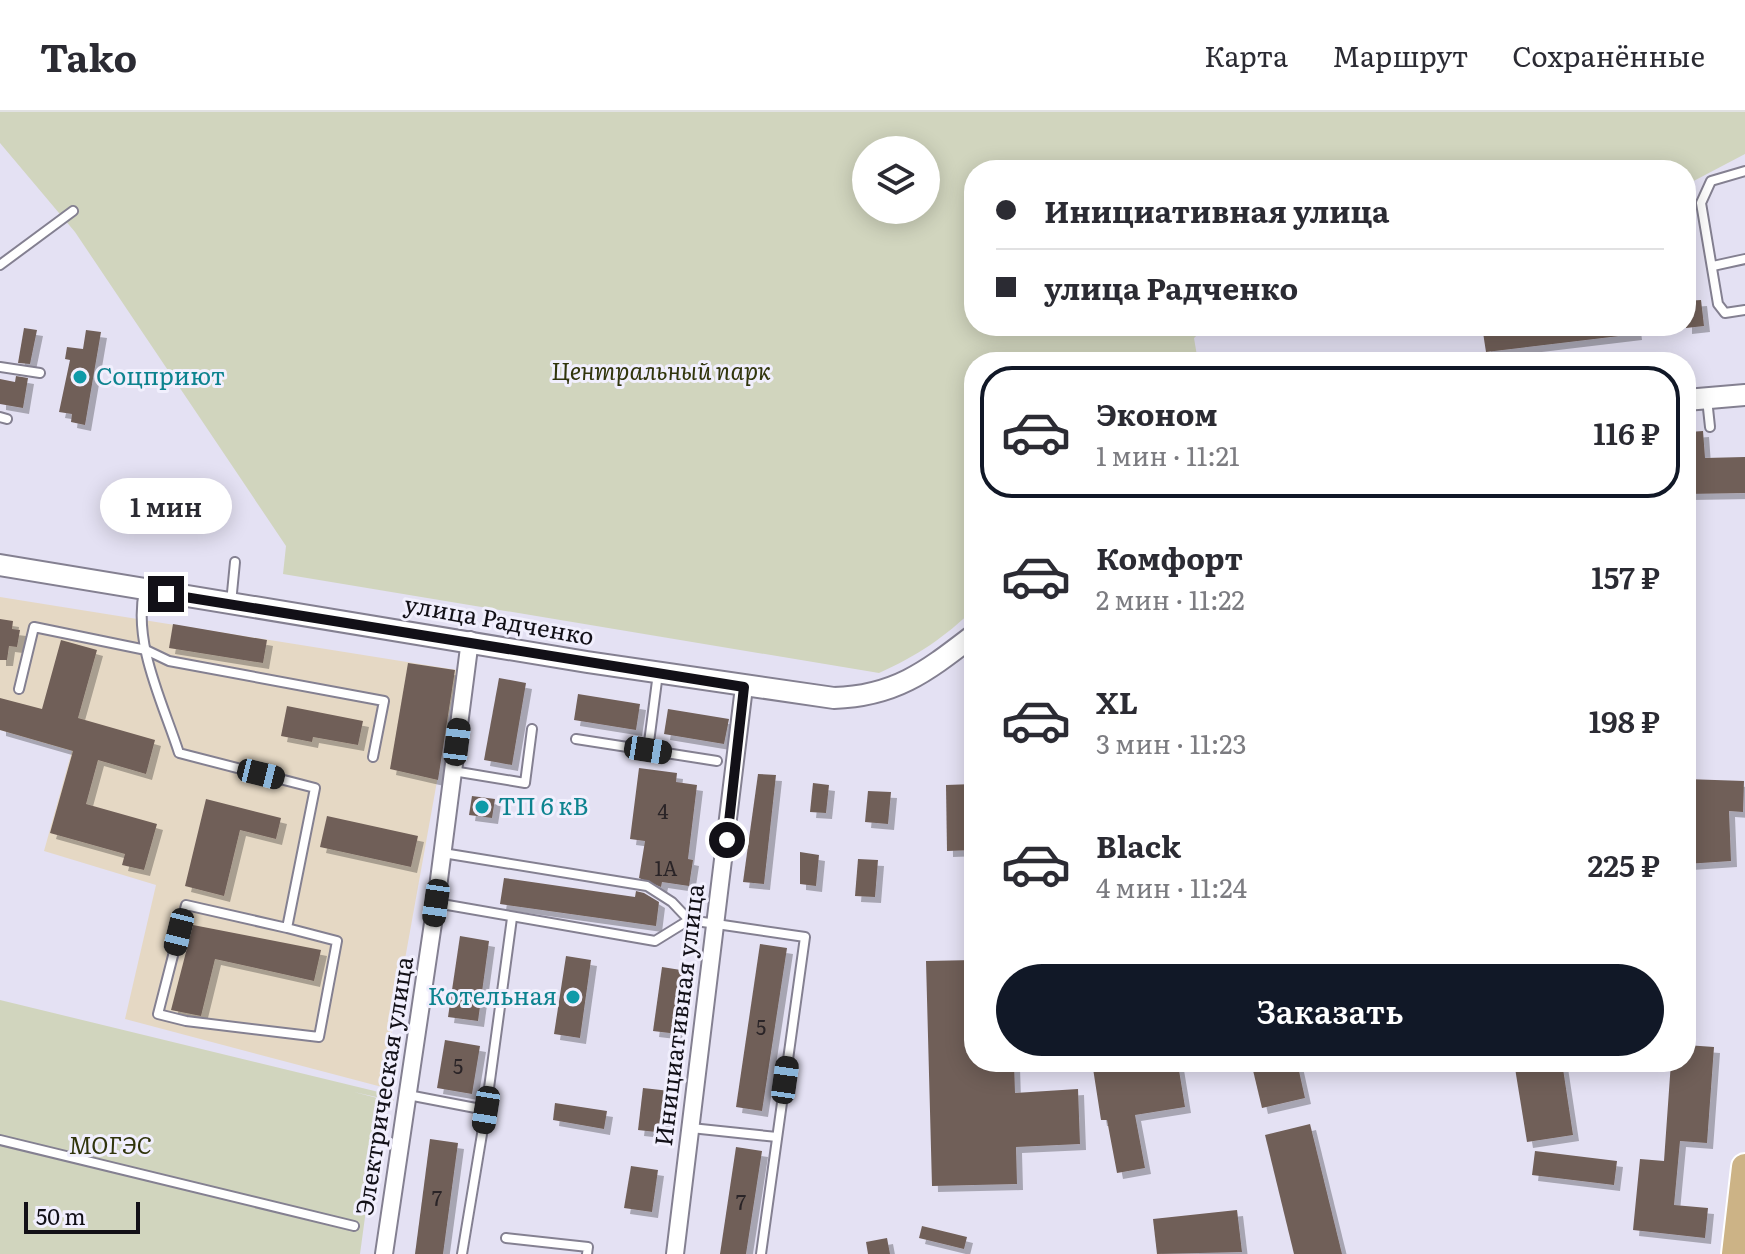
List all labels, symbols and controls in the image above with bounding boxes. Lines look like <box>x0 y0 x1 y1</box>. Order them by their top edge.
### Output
text: Tako <box>40 27 137 84</box>
text: Карта <box>1204 34 1288 76</box>
text: Маршрут <box>1332 34 1468 76</box>
text: Сохранённые <box>1512 34 1705 76</box>
map controls <box>852 136 940 224</box>
button: layers <box>852 136 940 224</box>
text: Инициативная улица <box>1044 188 1389 232</box>
text: улица Радченко <box>1044 265 1298 309</box>
park label: Центральный парк <box>551 352 771 387</box>
place label: Соцприют <box>96 357 225 392</box>
marker: Соцприют <box>71 368 89 386</box>
text: Эконом <box>1096 391 1218 435</box>
icon: car <box>1000 396 1072 468</box>
text: 116 ₽ <box>1593 410 1660 454</box>
text: 1 мин · 11:21 <box>1096 435 1240 474</box>
callout: 1 мин <box>100 478 232 534</box>
text: 1 мин <box>130 486 202 525</box>
text: Комфорт <box>1096 535 1243 579</box>
icon: car <box>1000 540 1072 612</box>
text: 157 ₽ <box>1591 554 1660 598</box>
route end <box>148 576 184 612</box>
text: 2 мин · 11:22 <box>1096 579 1245 618</box>
street label: улица Радченко <box>402 585 597 652</box>
text: XL <box>1096 679 1138 723</box>
icon: car <box>1000 684 1072 756</box>
text: 198 ₽ <box>1589 698 1660 742</box>
car <box>442 717 472 767</box>
text: 3 мин · 11:23 <box>1096 723 1247 762</box>
car <box>622 734 674 766</box>
car <box>235 757 287 791</box>
place label: ТП 6 кВ <box>498 787 588 822</box>
house number: 4 <box>657 795 669 825</box>
marker: ТП 6 кВ <box>473 798 491 816</box>
route start <box>709 822 745 858</box>
text: Black <box>1096 823 1181 867</box>
icon: car <box>1000 828 1072 900</box>
text: 225 ₽ <box>1588 842 1660 886</box>
house number: 1А <box>655 852 678 882</box>
text: 4 мин · 11:24 <box>1096 867 1247 906</box>
car <box>421 878 451 928</box>
street label: Инициативная улица <box>644 881 711 1148</box>
car <box>162 906 196 958</box>
street label: Электрическая улица <box>345 954 420 1218</box>
button: Заказать <box>996 964 1664 1056</box>
place label: Котельная <box>428 977 557 1012</box>
marker: Котельная <box>564 988 582 1006</box>
house number: 5 <box>756 1011 766 1041</box>
house number: 5 <box>453 1050 463 1080</box>
car <box>770 1055 800 1105</box>
car <box>470 1084 502 1136</box>
park label: МОГЭС <box>69 1126 151 1161</box>
house number: 7 <box>432 1182 442 1212</box>
house number: 7 <box>736 1186 746 1216</box>
scale bar <box>24 1198 140 1234</box>
text: 50 m <box>36 1199 86 1232</box>

